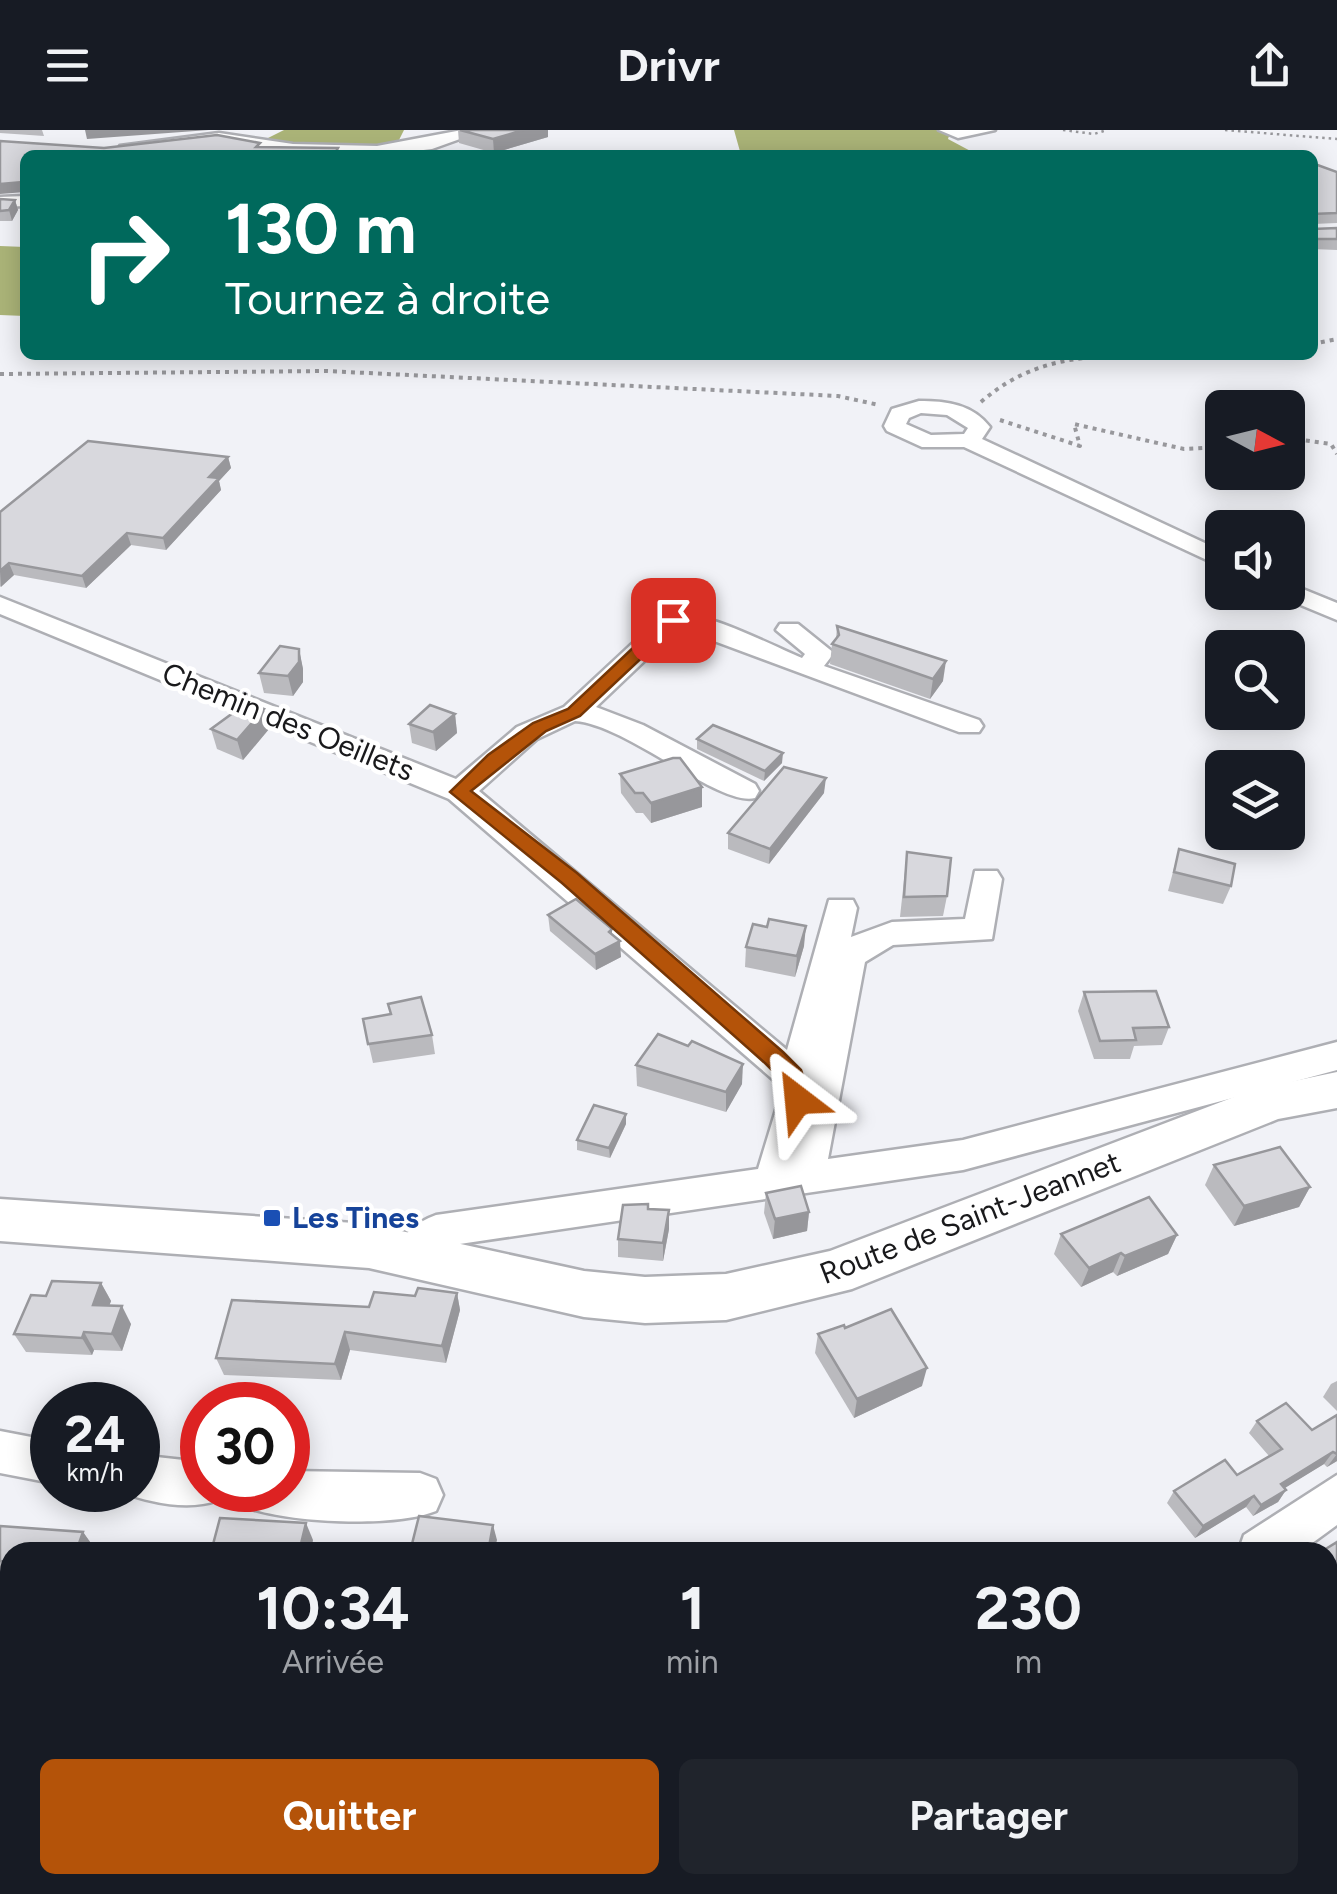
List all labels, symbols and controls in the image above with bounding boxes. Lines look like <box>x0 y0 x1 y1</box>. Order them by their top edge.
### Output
icon: menu <box>40 38 95 93</box>
text: Drivr <box>617 38 720 92</box>
icon: share <box>1242 38 1297 93</box>
text: 130 m <box>225 186 417 271</box>
icon: right <box>60 190 190 320</box>
text: Tournez à droite <box>225 271 550 325</box>
north arrow <box>1205 390 1305 490</box>
map controls <box>1205 390 1305 850</box>
button: sound <box>1205 510 1305 610</box>
pin <box>631 578 716 663</box>
icon: arrive <box>646 593 701 648</box>
button: search <box>1205 630 1305 730</box>
street label: Chemin des Oeillets <box>157 654 419 789</box>
button: layers <box>1205 750 1305 850</box>
position arrow <box>746 1048 850 1152</box>
street label: Route de Saint-Jeannet <box>814 1143 1125 1292</box>
place label: Les Tines <box>292 1199 419 1236</box>
marker: Les Tines <box>261 1207 283 1229</box>
speed limit sign: 30 <box>180 1382 310 1512</box>
text: 24 <box>65 1404 125 1465</box>
text: km/h <box>66 1457 124 1487</box>
text: 10:34 <box>256 1572 410 1644</box>
text: 1 <box>680 1572 705 1644</box>
text: 230 <box>975 1572 1082 1644</box>
text: Arrivée <box>282 1643 384 1681</box>
text: min <box>666 1643 719 1681</box>
text: m <box>1015 1643 1042 1681</box>
button: Quitter <box>40 1759 659 1874</box>
button: Partager <box>679 1759 1298 1874</box>

